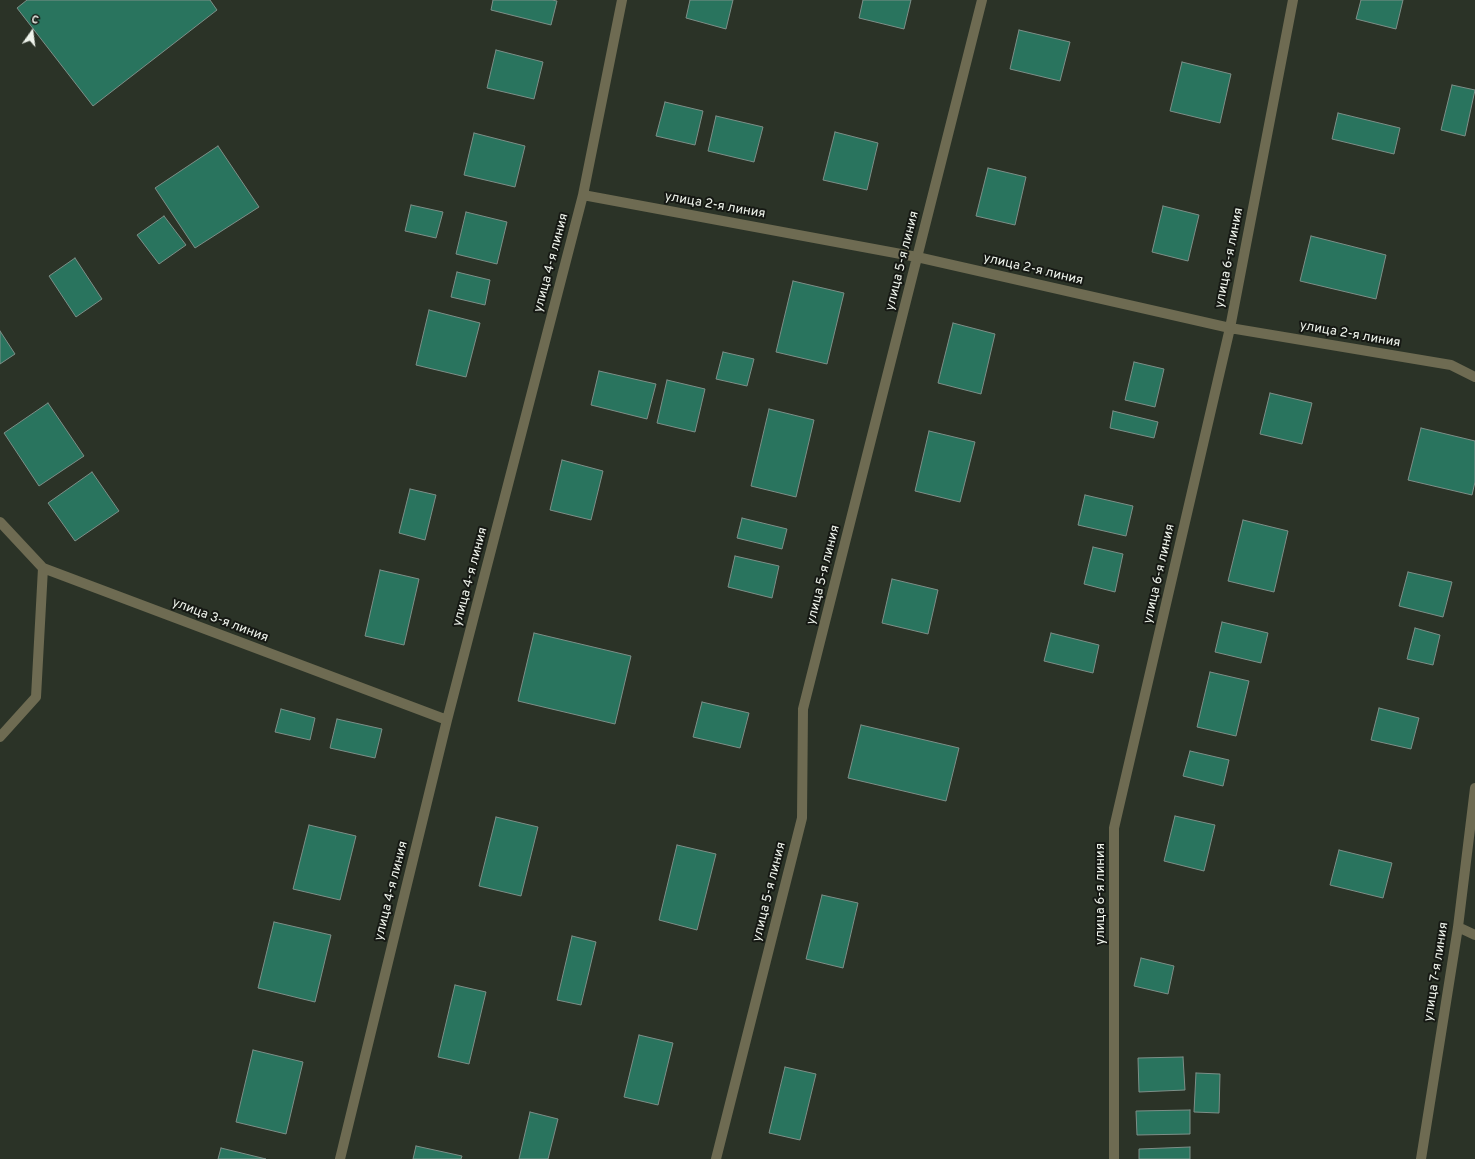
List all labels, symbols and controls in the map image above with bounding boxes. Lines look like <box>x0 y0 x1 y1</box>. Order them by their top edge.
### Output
north arrow <box>12 12 52 52</box>
text: С <box>30 13 40 28</box>
street label: улица 2-я линия <box>663 189 767 223</box>
street label: улица 6-я линия <box>1213 206 1247 310</box>
street label: улица 5-я линия <box>883 210 923 312</box>
street label: улица 4-я линия <box>531 212 573 314</box>
street label: улица 2-я линия <box>981 251 1085 289</box>
street label: улица 2-я линия <box>1298 318 1402 352</box>
street label: улица 6-я линия <box>1141 523 1179 625</box>
street label: улица 5-я линия <box>804 524 844 626</box>
street label: улица 4-я линия <box>450 526 492 628</box>
street label: улица 3-я линия <box>170 595 270 647</box>
street label: улица 4-я линия <box>372 840 412 942</box>
street label: улица 5-я линия <box>750 841 790 943</box>
street label: улица 6-я линия <box>1093 843 1109 945</box>
street label: улица 7-я линия <box>1421 921 1453 1023</box>

